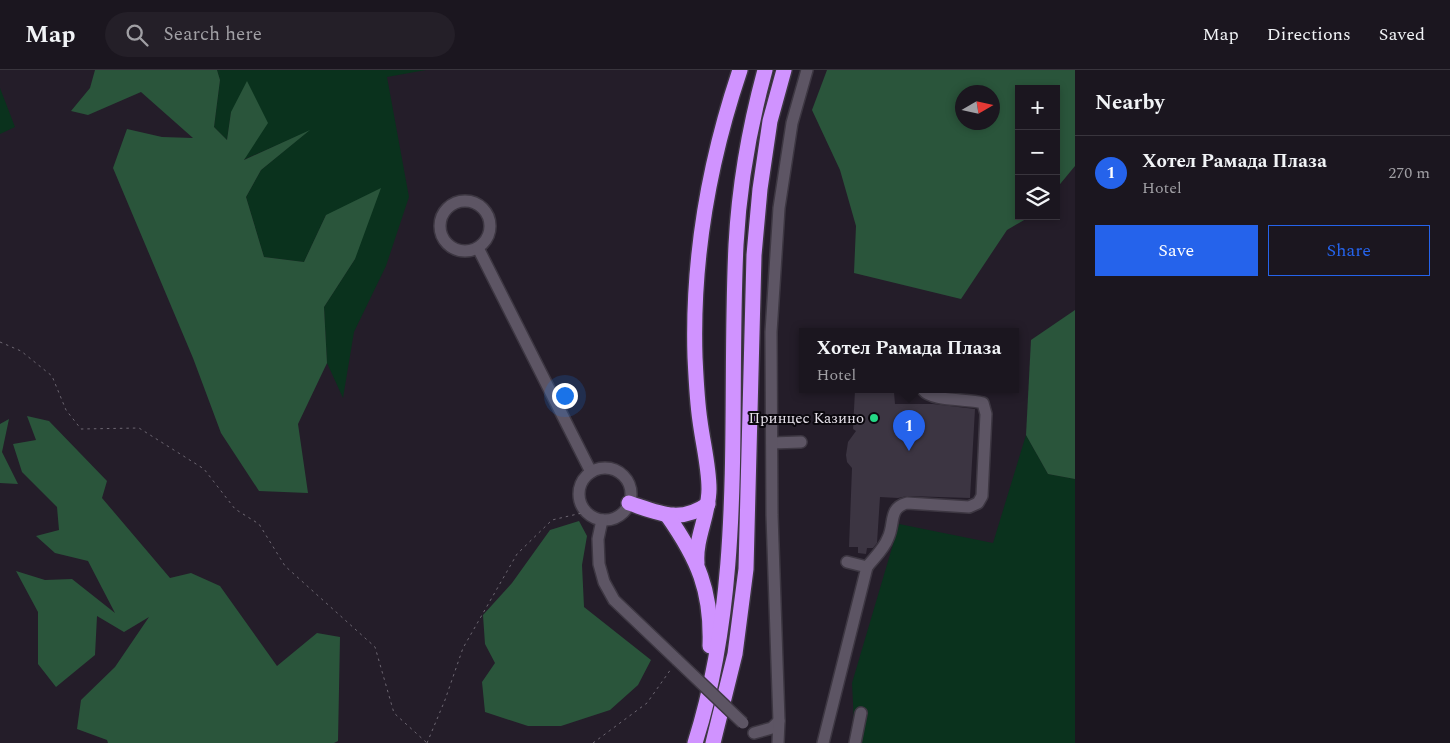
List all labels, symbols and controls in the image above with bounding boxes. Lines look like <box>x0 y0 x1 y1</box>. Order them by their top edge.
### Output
search box <box>105 12 455 57</box>
text: Map <box>25 17 75 53</box>
text: Search here <box>163 20 262 49</box>
icon: search <box>123 21 151 49</box>
text: Map <box>1203 21 1239 48</box>
text: Directions <box>1267 21 1351 48</box>
text: Saved <box>1379 21 1425 48</box>
north arrow <box>955 85 1000 130</box>
map controls <box>1015 85 1060 220</box>
button: + <box>1015 85 1060 130</box>
text: Nearby <box>1095 87 1165 119</box>
button: − <box>1015 130 1060 175</box>
text: Хотел Рамада Плаза <box>1142 147 1327 176</box>
text: 1 <box>1107 161 1115 185</box>
text: 270 m <box>1388 161 1430 185</box>
button: layers <box>1015 175 1060 220</box>
text: Hotel <box>1142 176 1182 200</box>
button: Save <box>1095 225 1258 276</box>
button: Share <box>1268 225 1430 276</box>
popup <box>799 328 1019 393</box>
text: Хотел Рамада Плаза <box>817 334 1001 363</box>
text: Hotel <box>817 363 856 387</box>
your location <box>552 383 578 409</box>
place label: Принцес Казино <box>748 407 864 430</box>
pin: 1 <box>893 410 925 451</box>
marker: Принцес Казино <box>868 412 880 424</box>

